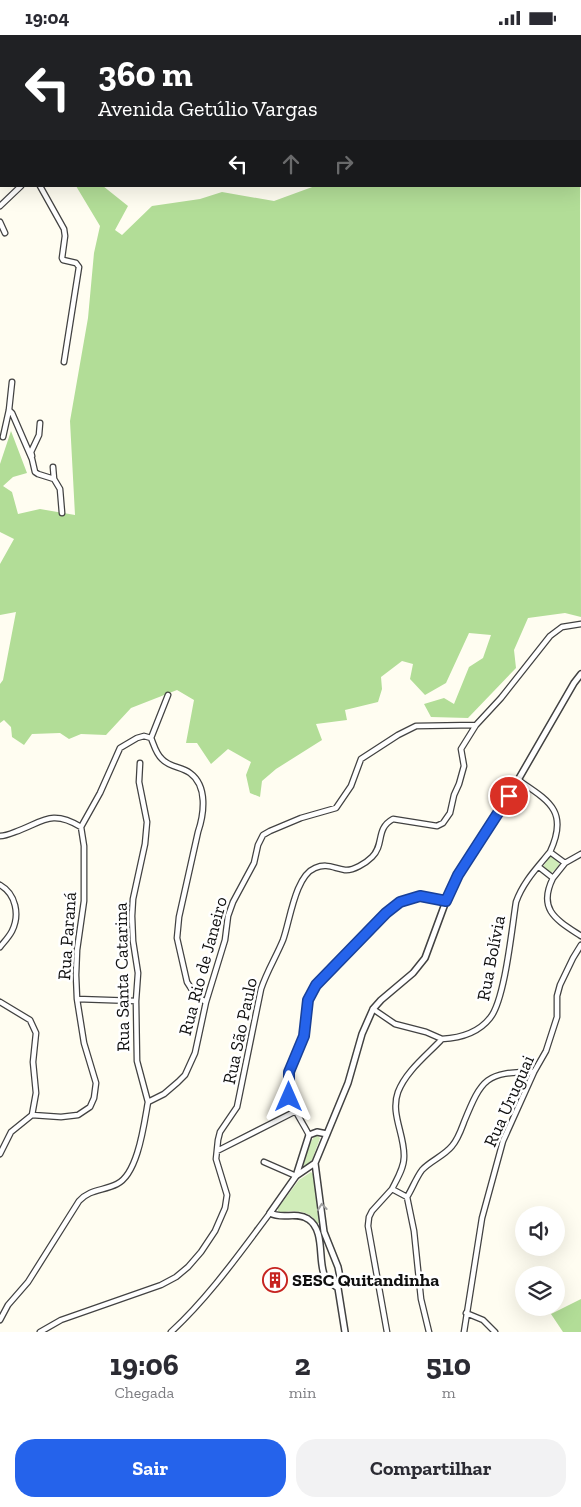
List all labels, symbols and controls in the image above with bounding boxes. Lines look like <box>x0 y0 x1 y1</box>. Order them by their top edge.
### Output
text: 19:04 <box>25 6 69 29</box>
text: 360 m <box>98 53 193 95</box>
icon: left <box>15 55 80 120</box>
text: Avenida Getúlio Vargas <box>98 95 318 122</box>
icon: left <box>224 150 252 178</box>
icon: ahead <box>277 150 305 178</box>
icon: right <box>330 150 358 178</box>
pin <box>488 775 530 817</box>
icon: arrive <box>495 782 523 810</box>
street label: Rua Paraná <box>53 891 81 981</box>
street label: Rua Rio de Janeiro <box>174 894 232 1038</box>
street label: Rua Santa Catarina <box>110 902 134 1052</box>
street label: Rua Bolívia <box>472 913 510 1003</box>
street label: Rua São Paulo <box>218 976 262 1086</box>
street label: Rua Uruguai <box>479 1052 539 1150</box>
position arrow <box>262 1070 314 1122</box>
one-way arrow <box>317 1203 328 1211</box>
map controls <box>515 1206 565 1316</box>
button: sound <box>515 1206 565 1256</box>
button: layers <box>515 1266 565 1316</box>
building icon: SESC Quitandinha <box>262 1267 288 1293</box>
place label: SESC Quitandinha <box>292 1269 439 1291</box>
text: 19:06 <box>110 1347 179 1383</box>
text: 2 <box>294 1347 311 1383</box>
text: 510 <box>426 1347 471 1383</box>
text: Chegada <box>114 1383 174 1402</box>
text: min <box>289 1383 316 1402</box>
text: m <box>442 1383 455 1402</box>
button: Sair <box>15 1439 286 1497</box>
button: Compartilhar <box>296 1439 566 1497</box>

